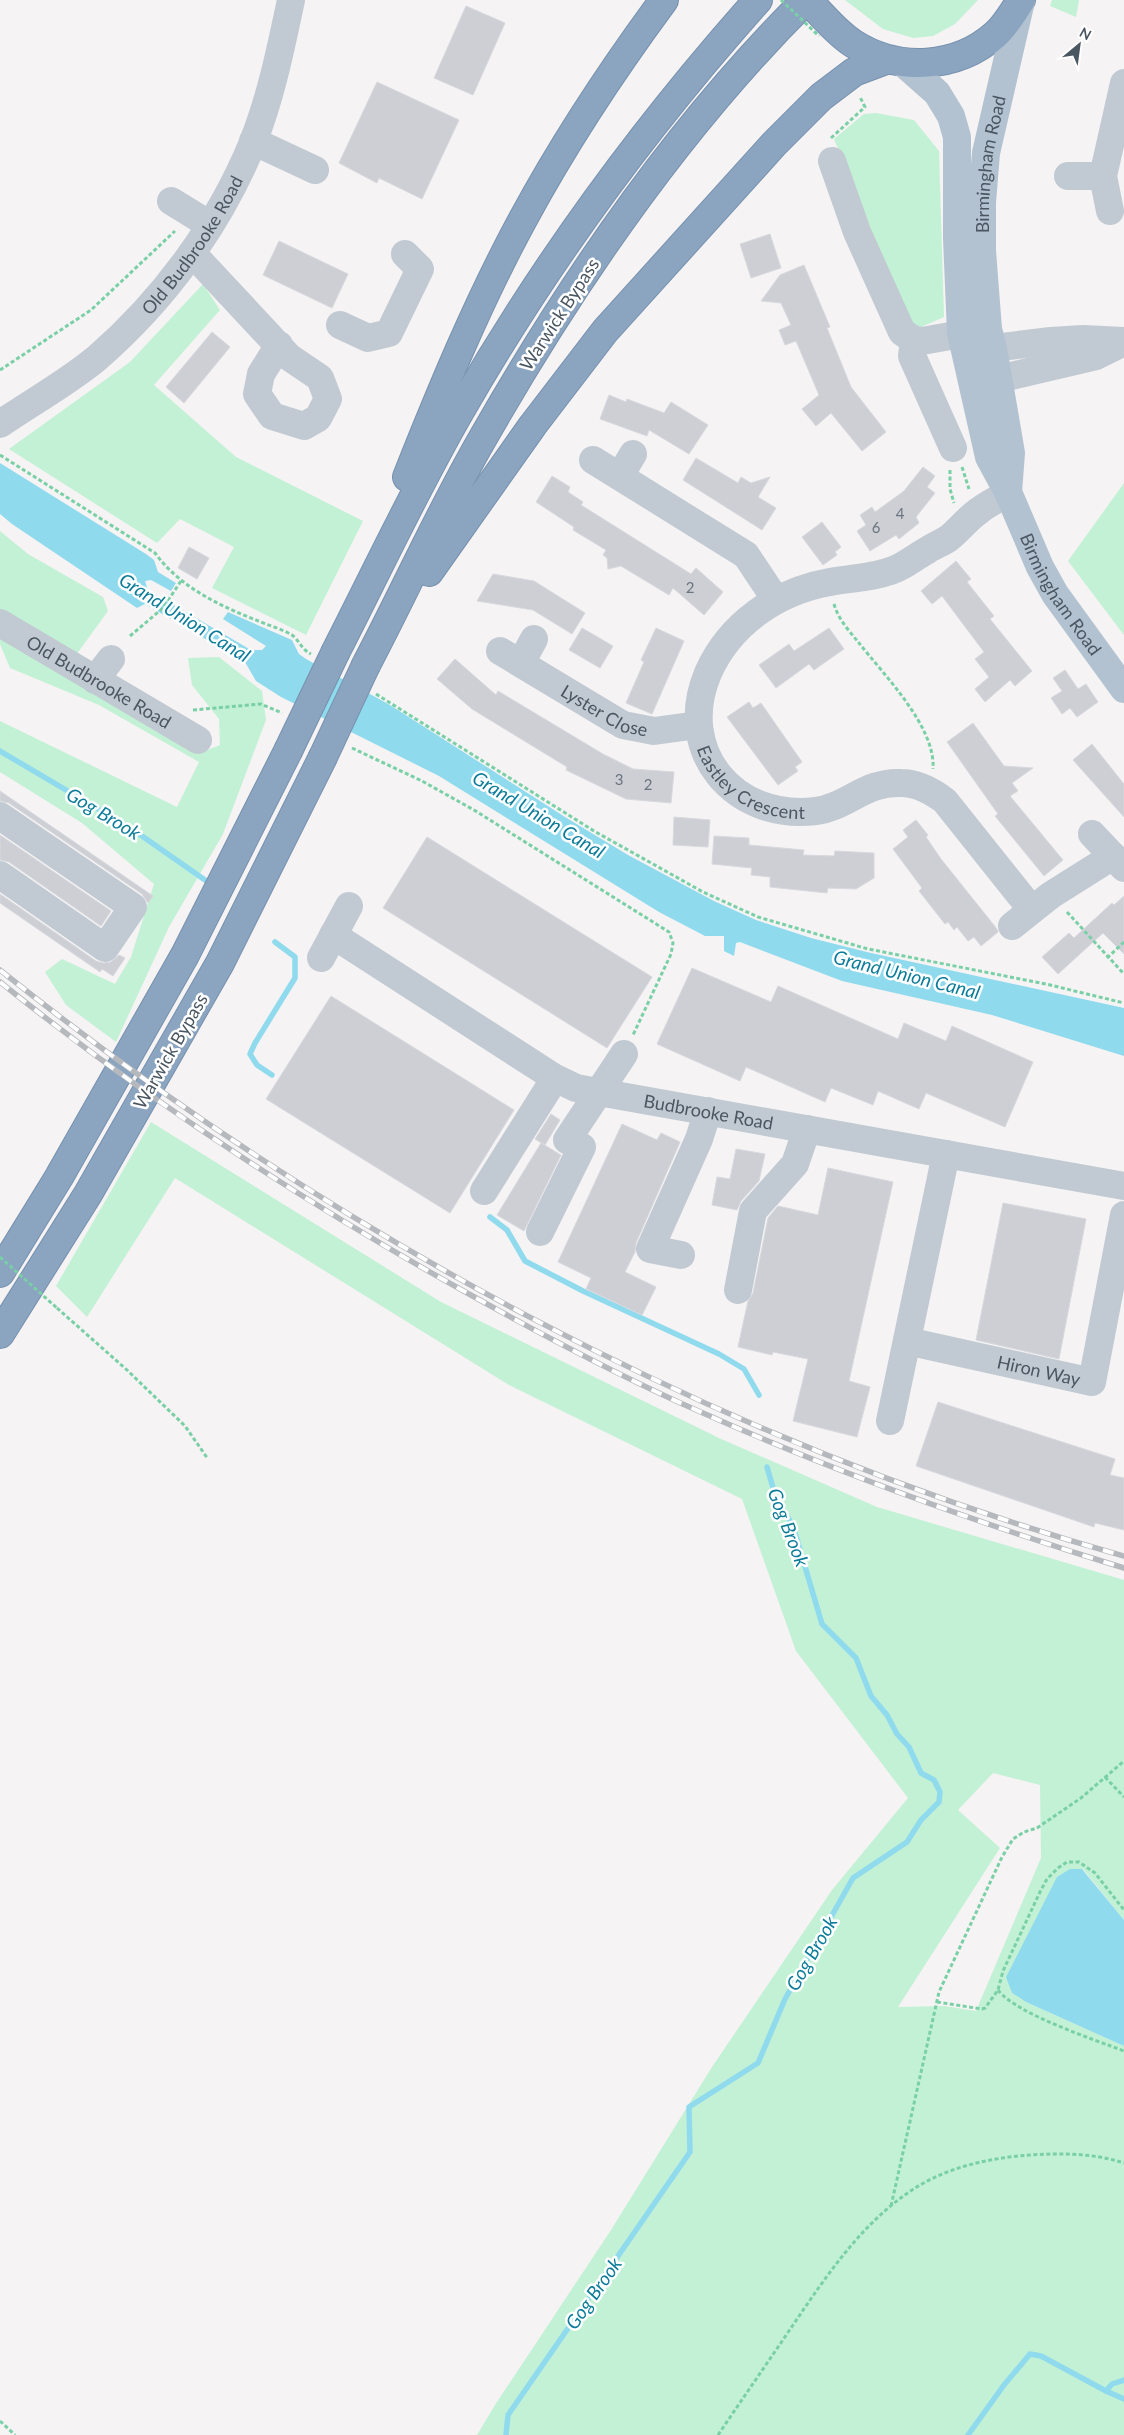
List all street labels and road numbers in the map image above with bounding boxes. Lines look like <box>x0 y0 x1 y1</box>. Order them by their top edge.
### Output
street label: Birmingham Road <box>971 93 1010 233</box>
street label: Old Budbrooke Road <box>136 172 247 319</box>
street label: Warwick Bypass <box>515 254 604 374</box>
street label: Birmingham Road <box>1016 530 1107 659</box>
street label: Old Budbrooke Road <box>23 630 175 733</box>
street label: Lyster Close <box>557 679 650 741</box>
street label: Eastley Crescent <box>693 742 806 823</box>
street label: Warwick Bypass <box>128 989 212 1112</box>
street label: Budbrooke Road <box>642 1089 775 1134</box>
street label: Hiron Way <box>995 1350 1083 1390</box>

